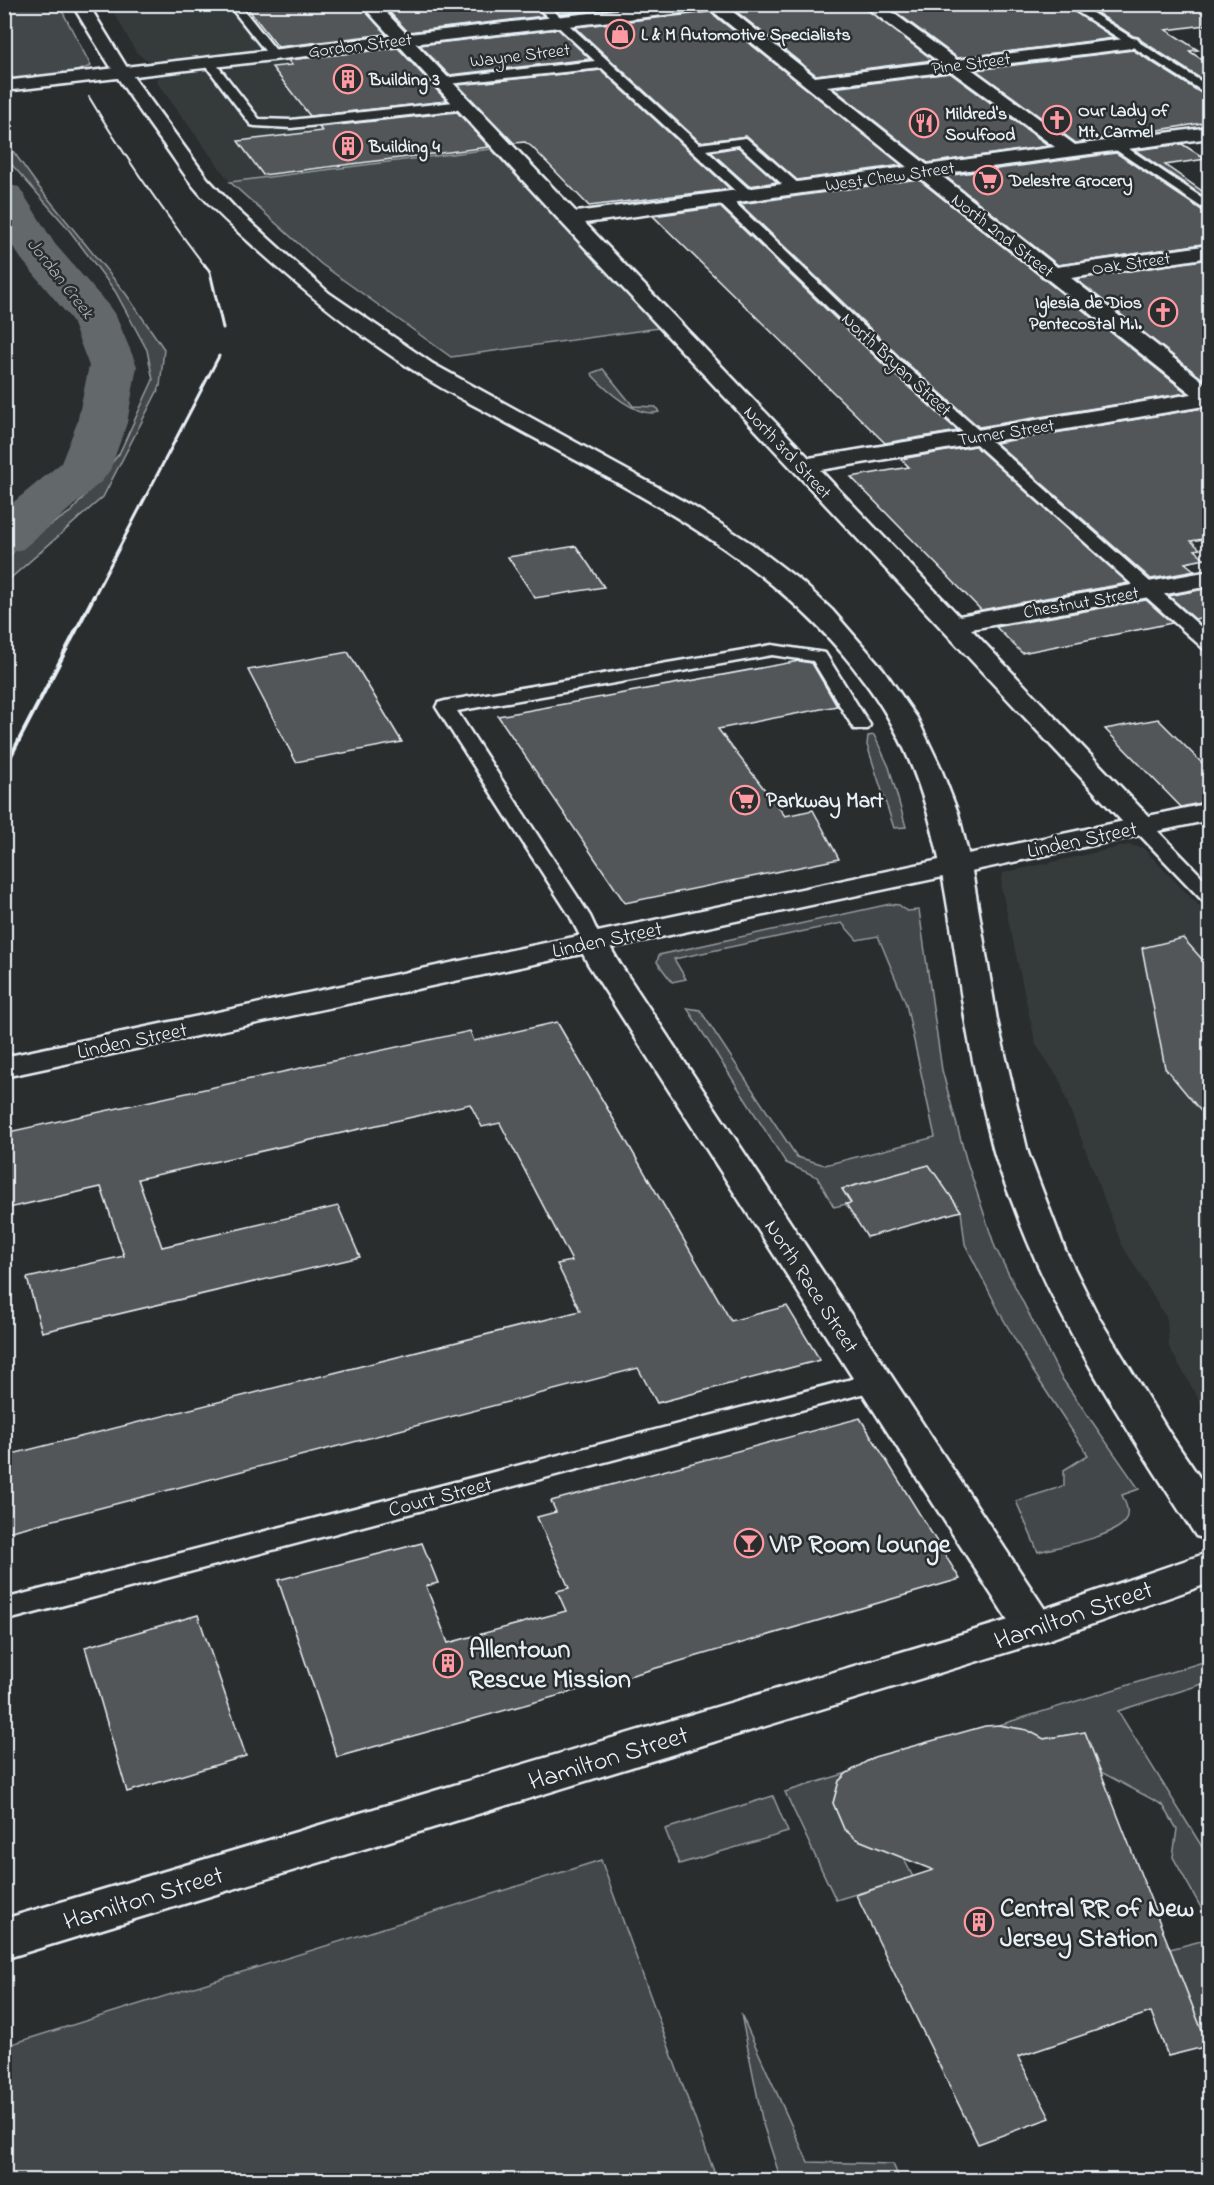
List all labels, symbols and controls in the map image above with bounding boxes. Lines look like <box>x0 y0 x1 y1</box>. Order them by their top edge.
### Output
shop icon: L & M Automotive Specialists <box>604 18 636 50</box>
place label: L & M Automotive Specialists <box>641 23 851 49</box>
street label: Gordon Street <box>307 28 414 66</box>
street label: Wayne Street <box>469 38 572 76</box>
street label: Pine Street <box>930 47 1012 83</box>
building icon: Building 3 <box>332 63 364 95</box>
place label: Building 3 <box>368 68 440 95</box>
place label: Our Lady of Mt. Carmel <box>1078 99 1170 146</box>
place label: Mildred's Soulfood <box>945 102 1016 149</box>
church icon: Our Lady of Mt. Carmel <box>1041 104 1073 136</box>
restaurant icon: Mildred's Soulfood <box>908 107 940 139</box>
building icon: Building 4 <box>332 130 364 162</box>
place label: Building 4 <box>368 135 440 162</box>
street label: West Chew Street <box>824 156 956 200</box>
supermarket icon: Delestre Grocery <box>972 164 1004 196</box>
place label: Delestre Grocery <box>1008 169 1133 196</box>
street label: North 2nd Street <box>945 188 1059 285</box>
water label: Jordan Creek <box>19 233 100 326</box>
street label: Oak Street <box>1090 247 1172 283</box>
place label: Iglesia de Dios Pentecostal M.I. <box>1029 291 1142 338</box>
church icon: Iglesia de Dios Pentecostal M.I. <box>1147 296 1179 328</box>
street label: North Bryan Street <box>835 307 957 424</box>
street label: North 3rd Street <box>736 401 837 506</box>
street label: Turner Street <box>956 414 1056 454</box>
street label: Chestnut Street <box>1022 581 1141 627</box>
supermarket icon: Parkway Mart <box>729 784 761 816</box>
place label: Parkway Mart <box>766 787 885 819</box>
street label: Linden Street <box>1025 815 1140 867</box>
street label: Linden Street <box>550 915 665 967</box>
street label: Linden Street <box>75 1016 190 1068</box>
street label: North Race Street <box>756 1214 865 1360</box>
street label: Court Street <box>385 1470 496 1526</box>
bar icon: VIP Room Lounge <box>733 1527 765 1559</box>
place label: VIP Room Lounge <box>769 1527 952 1566</box>
street label: Hamilton Street <box>990 1572 1159 1662</box>
place label: Allentown Rescue Mission <box>469 1632 631 1700</box>
building icon: Allentown Rescue Mission <box>432 1647 464 1679</box>
street label: Hamilton Street <box>524 1717 694 1802</box>
street label: Hamilton Street <box>59 1857 229 1942</box>
place label: Central RR of New Jersey Station <box>1000 1891 1194 1959</box>
building icon: Central RR of New Jersey Station <box>963 1906 995 1938</box>

